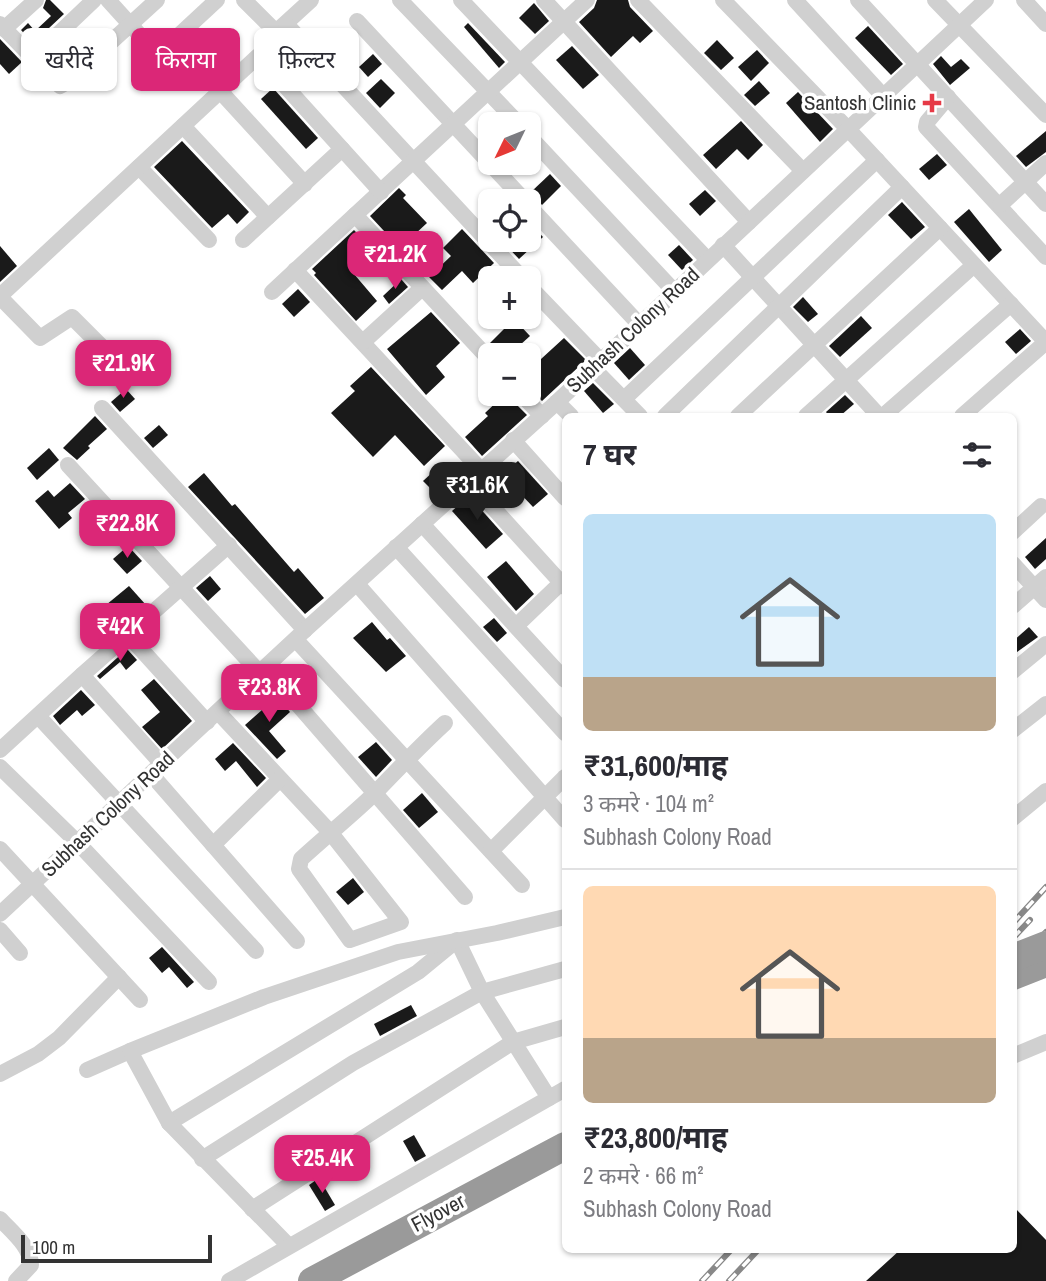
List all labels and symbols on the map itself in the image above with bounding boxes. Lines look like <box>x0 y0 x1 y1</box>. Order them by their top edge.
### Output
place label: Santosh Clinic <box>804 88 916 117</box>
marker: Santosh Clinic <box>922 93 942 113</box>
north arrow <box>478 112 541 175</box>
pin: ₹21.2K <box>338 232 452 291</box>
street label: Subhash Colony Road <box>560 260 706 399</box>
pin: ₹21.9K <box>66 340 180 400</box>
pin: ₹31.6K <box>420 462 534 522</box>
pin: ₹22.8K <box>70 500 184 560</box>
pin: ₹42K <box>79 604 161 663</box>
pin: ₹23.8K <box>212 664 326 724</box>
street label: Subhash Colony Road <box>35 744 181 883</box>
pin: ₹25.4K <box>265 1136 379 1195</box>
street label: Flyover <box>406 1186 470 1239</box>
scale bar <box>21 1232 212 1264</box>

